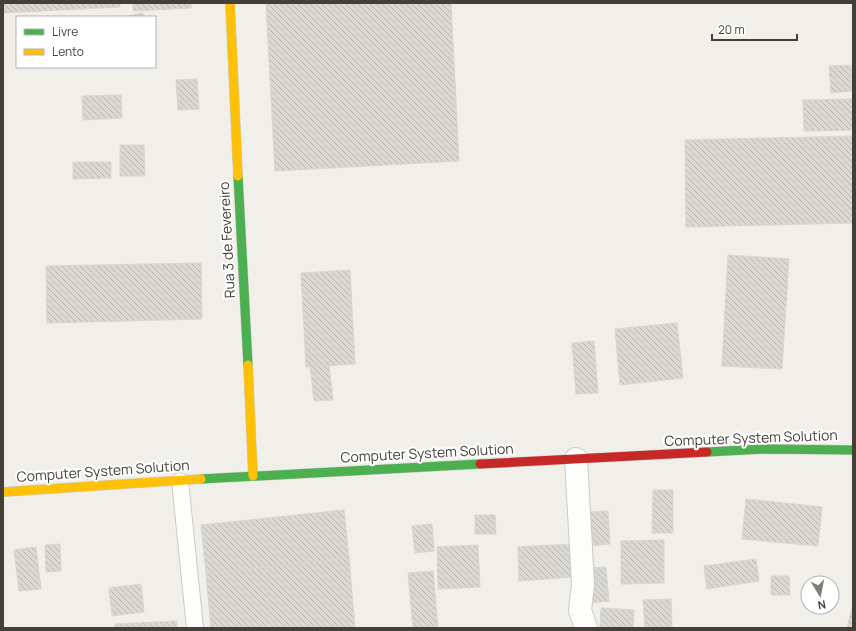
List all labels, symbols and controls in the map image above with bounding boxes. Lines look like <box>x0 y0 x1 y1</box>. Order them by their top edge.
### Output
legend <box>16 16 156 68</box>
scale bar <box>712 16 797 42</box>
text: 20 m <box>718 21 745 38</box>
text: Livre <box>52 23 78 40</box>
text: Lento <box>52 43 84 60</box>
street label: Rua 3 de Fevereiro <box>214 181 239 299</box>
street label: Computer System Solution <box>664 425 838 450</box>
street label: Computer System Solution <box>340 438 514 467</box>
street label: Computer System Solution <box>16 455 190 486</box>
north arrow <box>800 575 840 615</box>
text: N <box>817 597 827 613</box>

